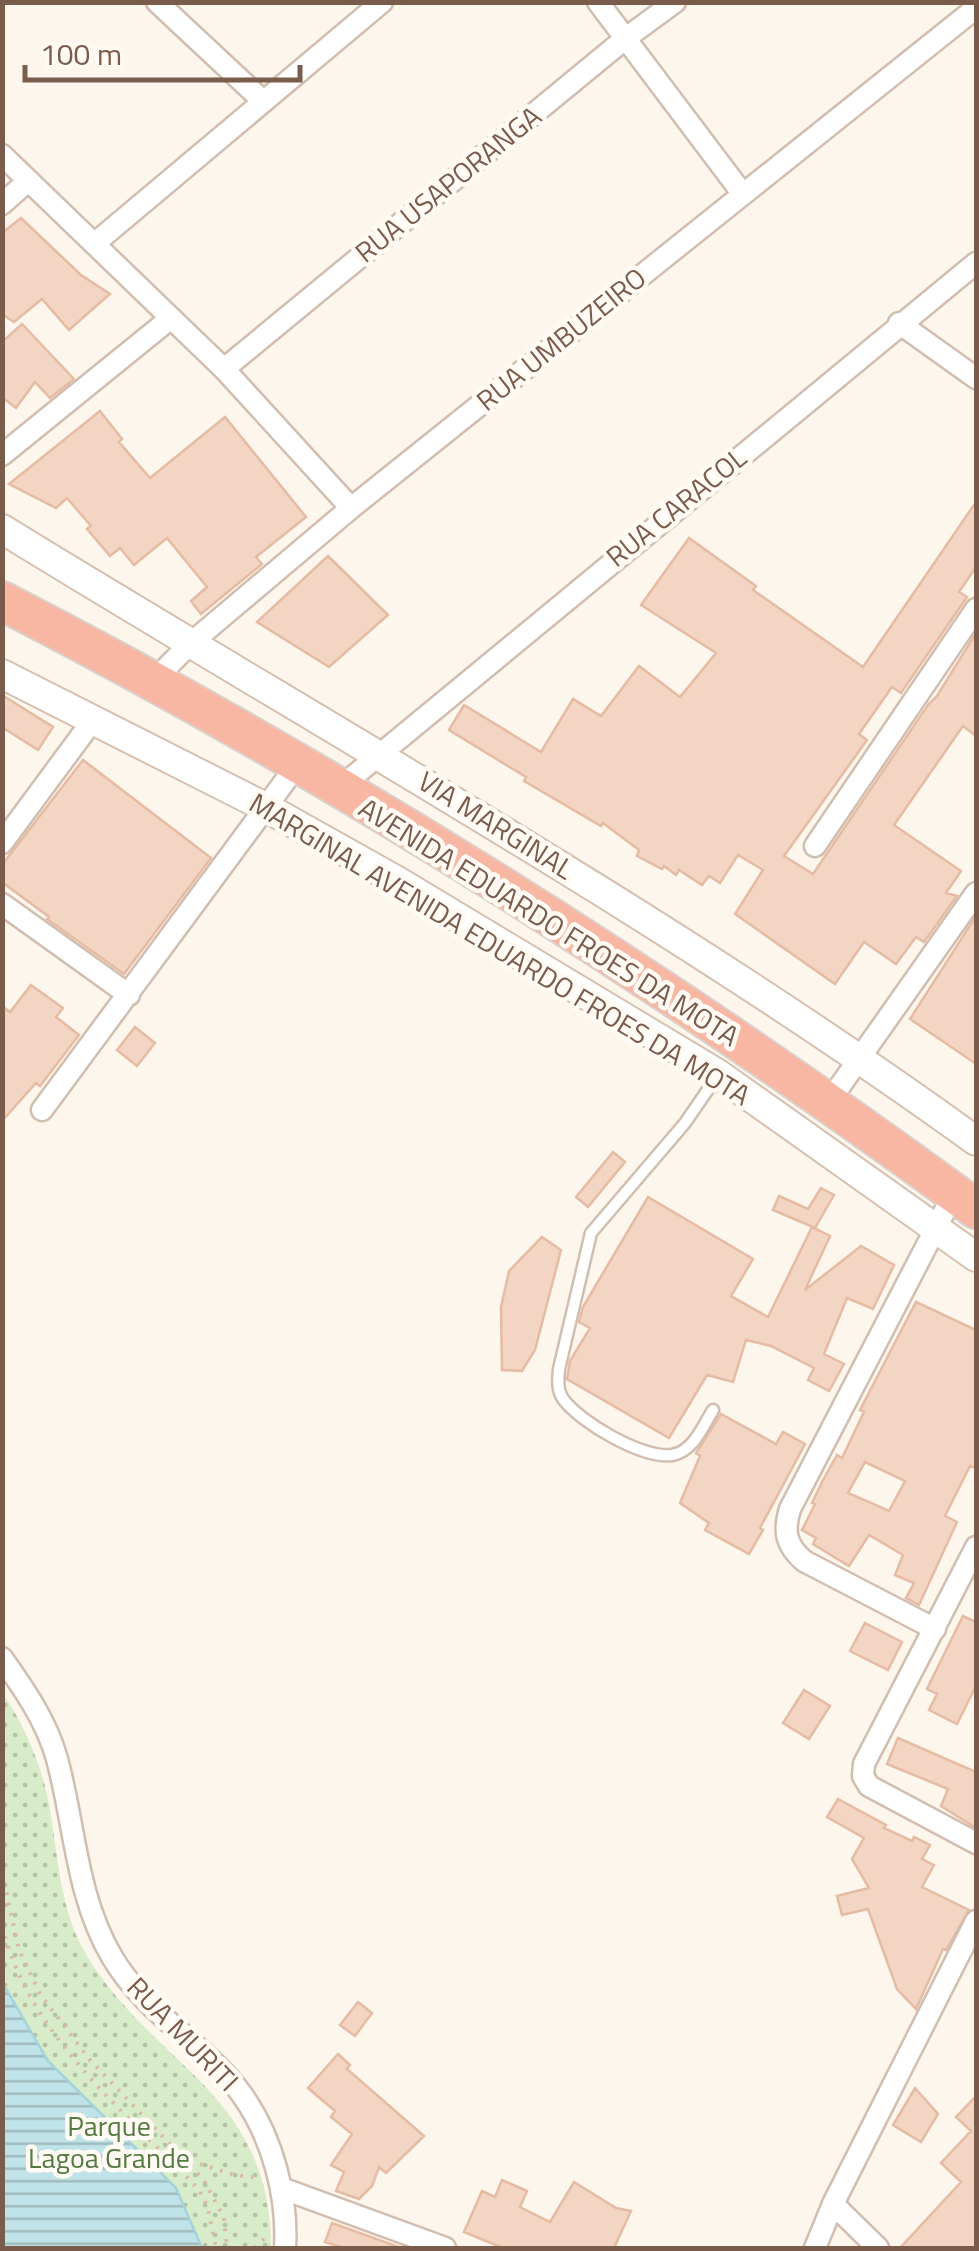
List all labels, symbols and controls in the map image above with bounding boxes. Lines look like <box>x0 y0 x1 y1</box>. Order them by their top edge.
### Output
scale bar <box>25 20 300 82</box>
text: 100 m <box>40 31 122 77</box>
street label: RUA USAPORANGA <box>345 95 551 272</box>
street label: RUA UMBUZEIRO <box>466 256 655 421</box>
street label: RUA CARACOL <box>596 436 756 577</box>
street label: VIA MARGINAL <box>410 760 583 890</box>
street label: MARGINAL AVENIDA EDUARDO FROES DA MOTA <box>241 781 759 1116</box>
street label: AVENIDA EDUARDO FROES DA MOTA <box>351 786 748 1057</box>
street label: RUA MURITI <box>117 1966 249 2101</box>
park label: Parque Lagoa Grande <box>28 2104 190 2179</box>

